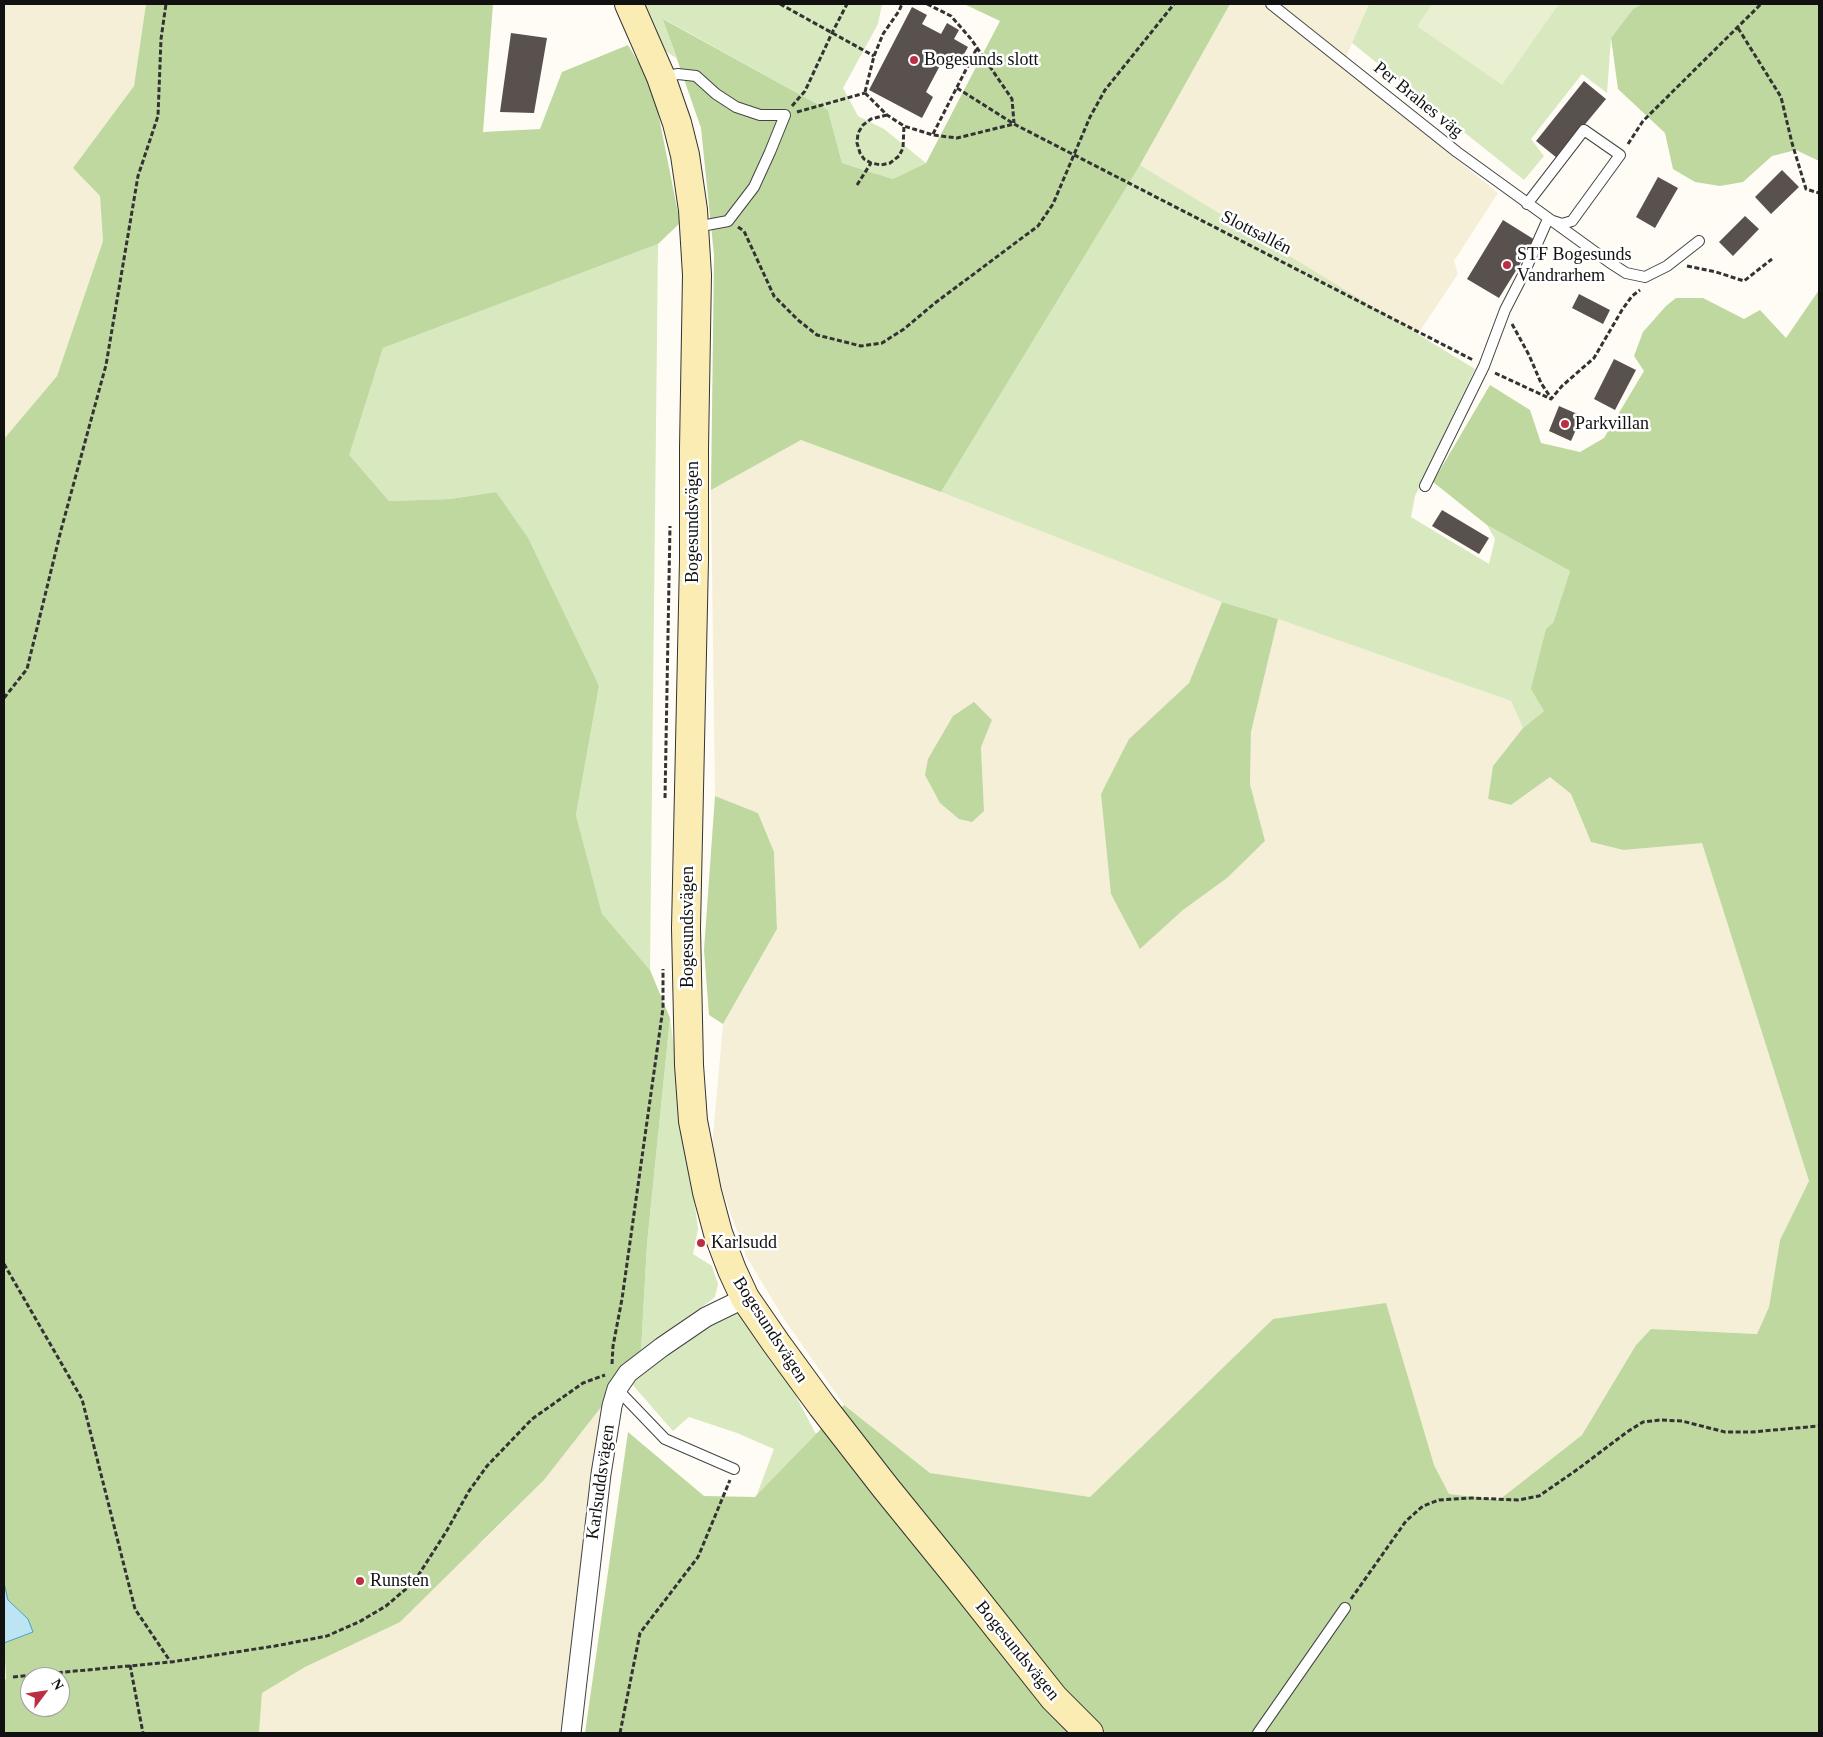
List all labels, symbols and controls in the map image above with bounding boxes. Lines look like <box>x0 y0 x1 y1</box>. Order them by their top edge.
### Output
place label: Bogesunds slott <box>924 49 1039 71</box>
marker: Bogesunds slott <box>908 54 920 66</box>
street label: Per Brahes väg <box>1369 57 1467 143</box>
street label: Slottsallén <box>1217 206 1295 260</box>
place label: STF Bogesunds Vandrarhem <box>1517 244 1632 286</box>
marker: STF Bogesunds Vandrarhem <box>1501 259 1513 271</box>
place label: Parkvillan <box>1575 413 1649 435</box>
marker: Parkvillan <box>1559 418 1571 430</box>
street label: Bogesundsvägen <box>682 461 704 583</box>
street label: Bogesundsvägen <box>677 866 699 988</box>
place label: Karlsudd <box>711 1232 777 1254</box>
marker: Karlsudd <box>695 1237 707 1249</box>
street label: Bogesundsvägen <box>728 1273 812 1387</box>
street label: Karlsuddsvägen <box>582 1423 620 1541</box>
place label: Runsten <box>370 1570 429 1592</box>
marker: Runsten <box>354 1575 366 1587</box>
street label: Bogesundsvägen <box>970 1597 1064 1705</box>
north arrow <box>20 1667 70 1717</box>
text: N <box>48 1676 66 1693</box>

